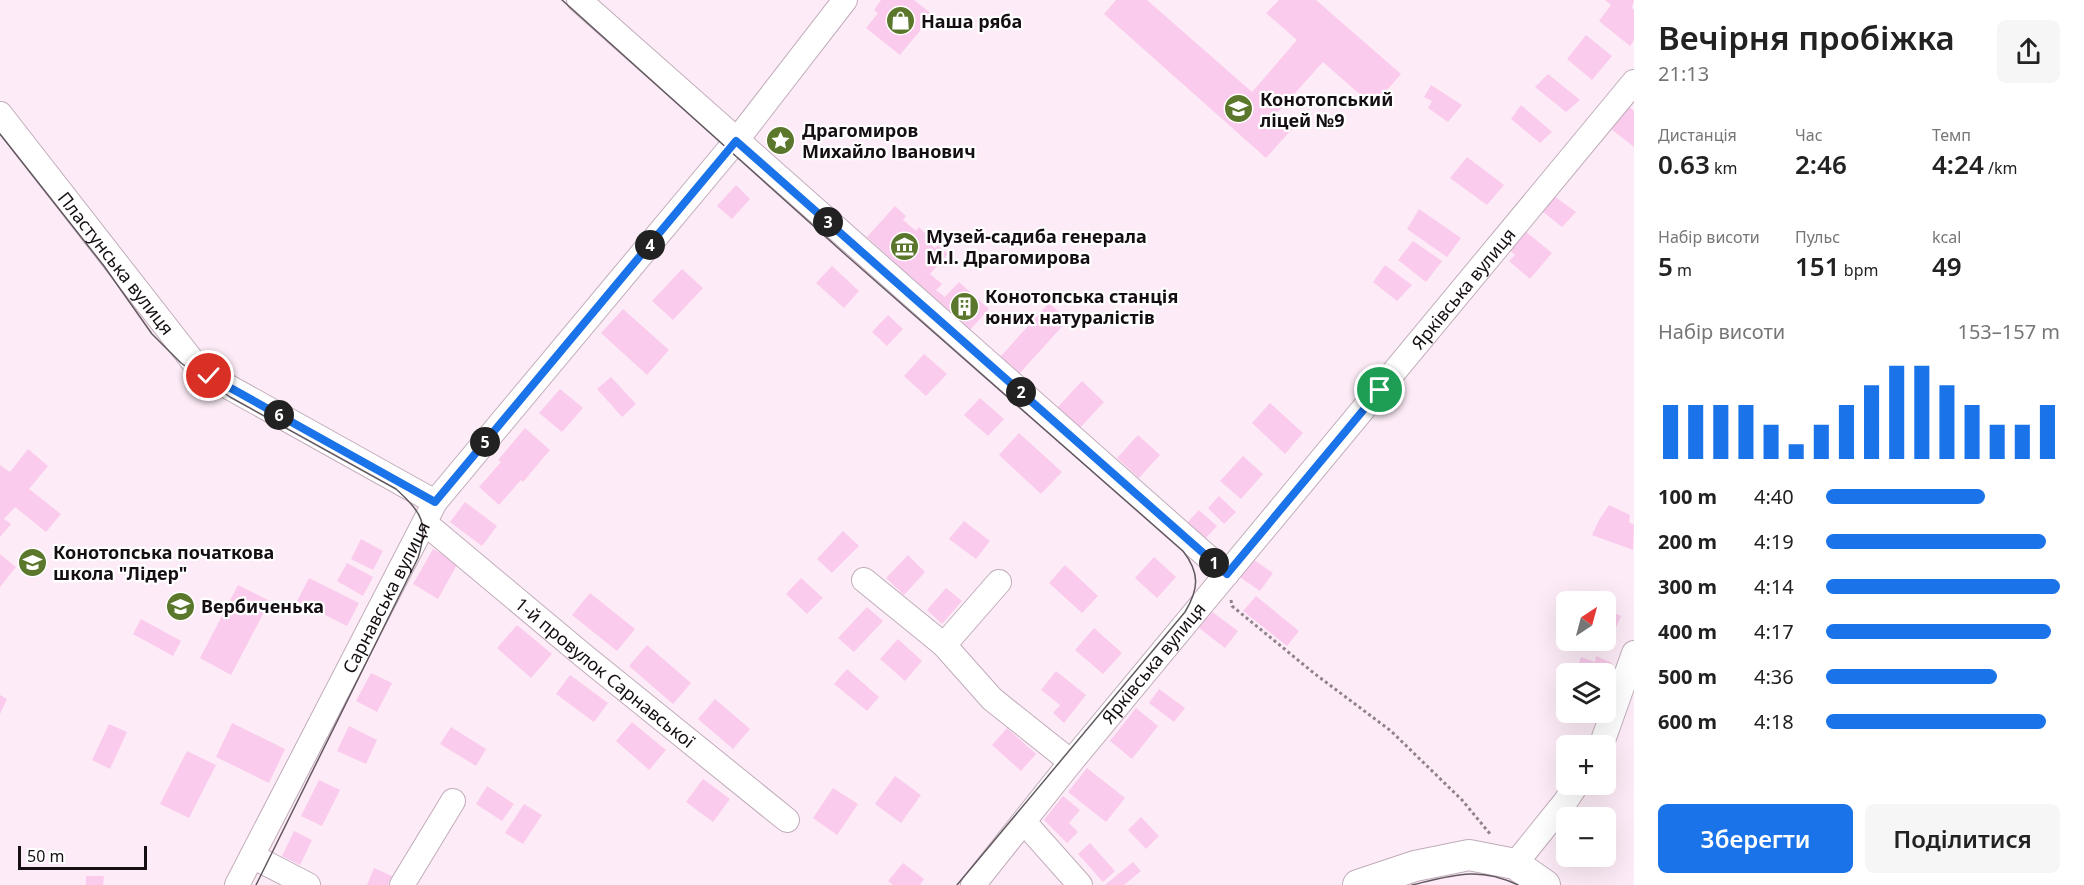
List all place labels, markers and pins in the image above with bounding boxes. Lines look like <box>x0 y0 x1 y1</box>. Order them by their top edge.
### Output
shop icon: Наша ряба <box>884 5 916 37</box>
place label: Наша ряба <box>921 9 1022 33</box>
place label: Конотопський ліцей №9 <box>1260 87 1393 132</box>
school or university icon: Конотопський ліцей №9 <box>1223 93 1255 125</box>
place label: Драгомиров Михайло Іванович <box>802 118 976 163</box>
place icon: Драгомиров Михайло Іванович <box>765 124 797 156</box>
pin: 3 <box>813 207 843 237</box>
place label: Музей-садиба генерала М.І. Драгомирова <box>926 224 1147 269</box>
pin: 4 <box>635 230 665 260</box>
museum icon: Музей-садиба генерала М.І. Драгомирова <box>889 230 921 262</box>
place label: Конотопська станція юних натуралістів <box>985 284 1178 329</box>
building icon: Конотопська станція юних натуралістів <box>948 290 980 322</box>
pin <box>183 350 234 401</box>
pin <box>1354 364 1405 415</box>
pin: 2 <box>1006 377 1036 407</box>
pin: 6 <box>264 400 294 430</box>
pin: 5 <box>470 427 500 457</box>
place label: Конотопська початкова школа "Лідер" <box>53 540 274 585</box>
school or university icon: Конотопська початкова школа "Лідер" <box>16 546 48 578</box>
pin: 1 <box>1199 548 1229 578</box>
school or university icon: Вербиченька <box>164 590 196 622</box>
place label: Вербиченька <box>201 594 324 618</box>

